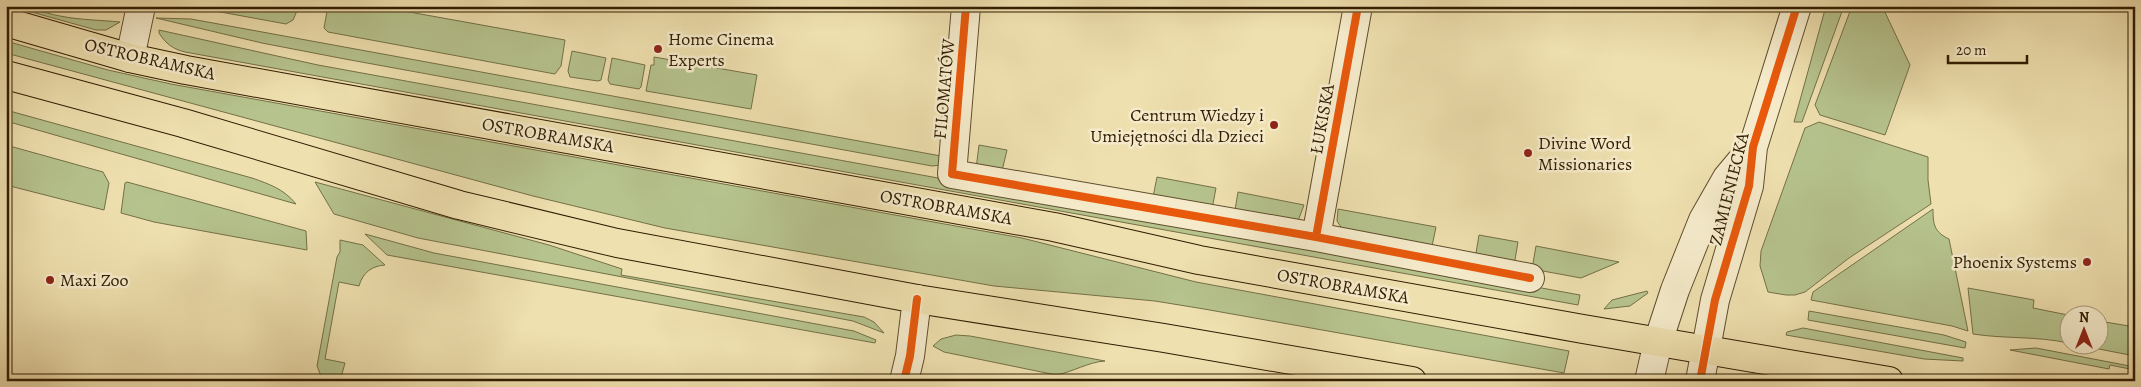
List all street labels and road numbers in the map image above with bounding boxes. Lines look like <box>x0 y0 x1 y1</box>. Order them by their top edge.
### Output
street label: OSTROBRAMSKA <box>82 32 218 86</box>
street label: FILOMATÓW <box>928 37 960 140</box>
street label: ŁUKISKA <box>1304 81 1340 156</box>
street label: OSTROBRAMSKA <box>480 112 616 159</box>
street label: ZAMIENIECKA <box>1703 130 1755 248</box>
street label: OSTROBRAMSKA <box>878 184 1014 231</box>
street label: OSTROBRAMSKA <box>1275 263 1411 310</box>

